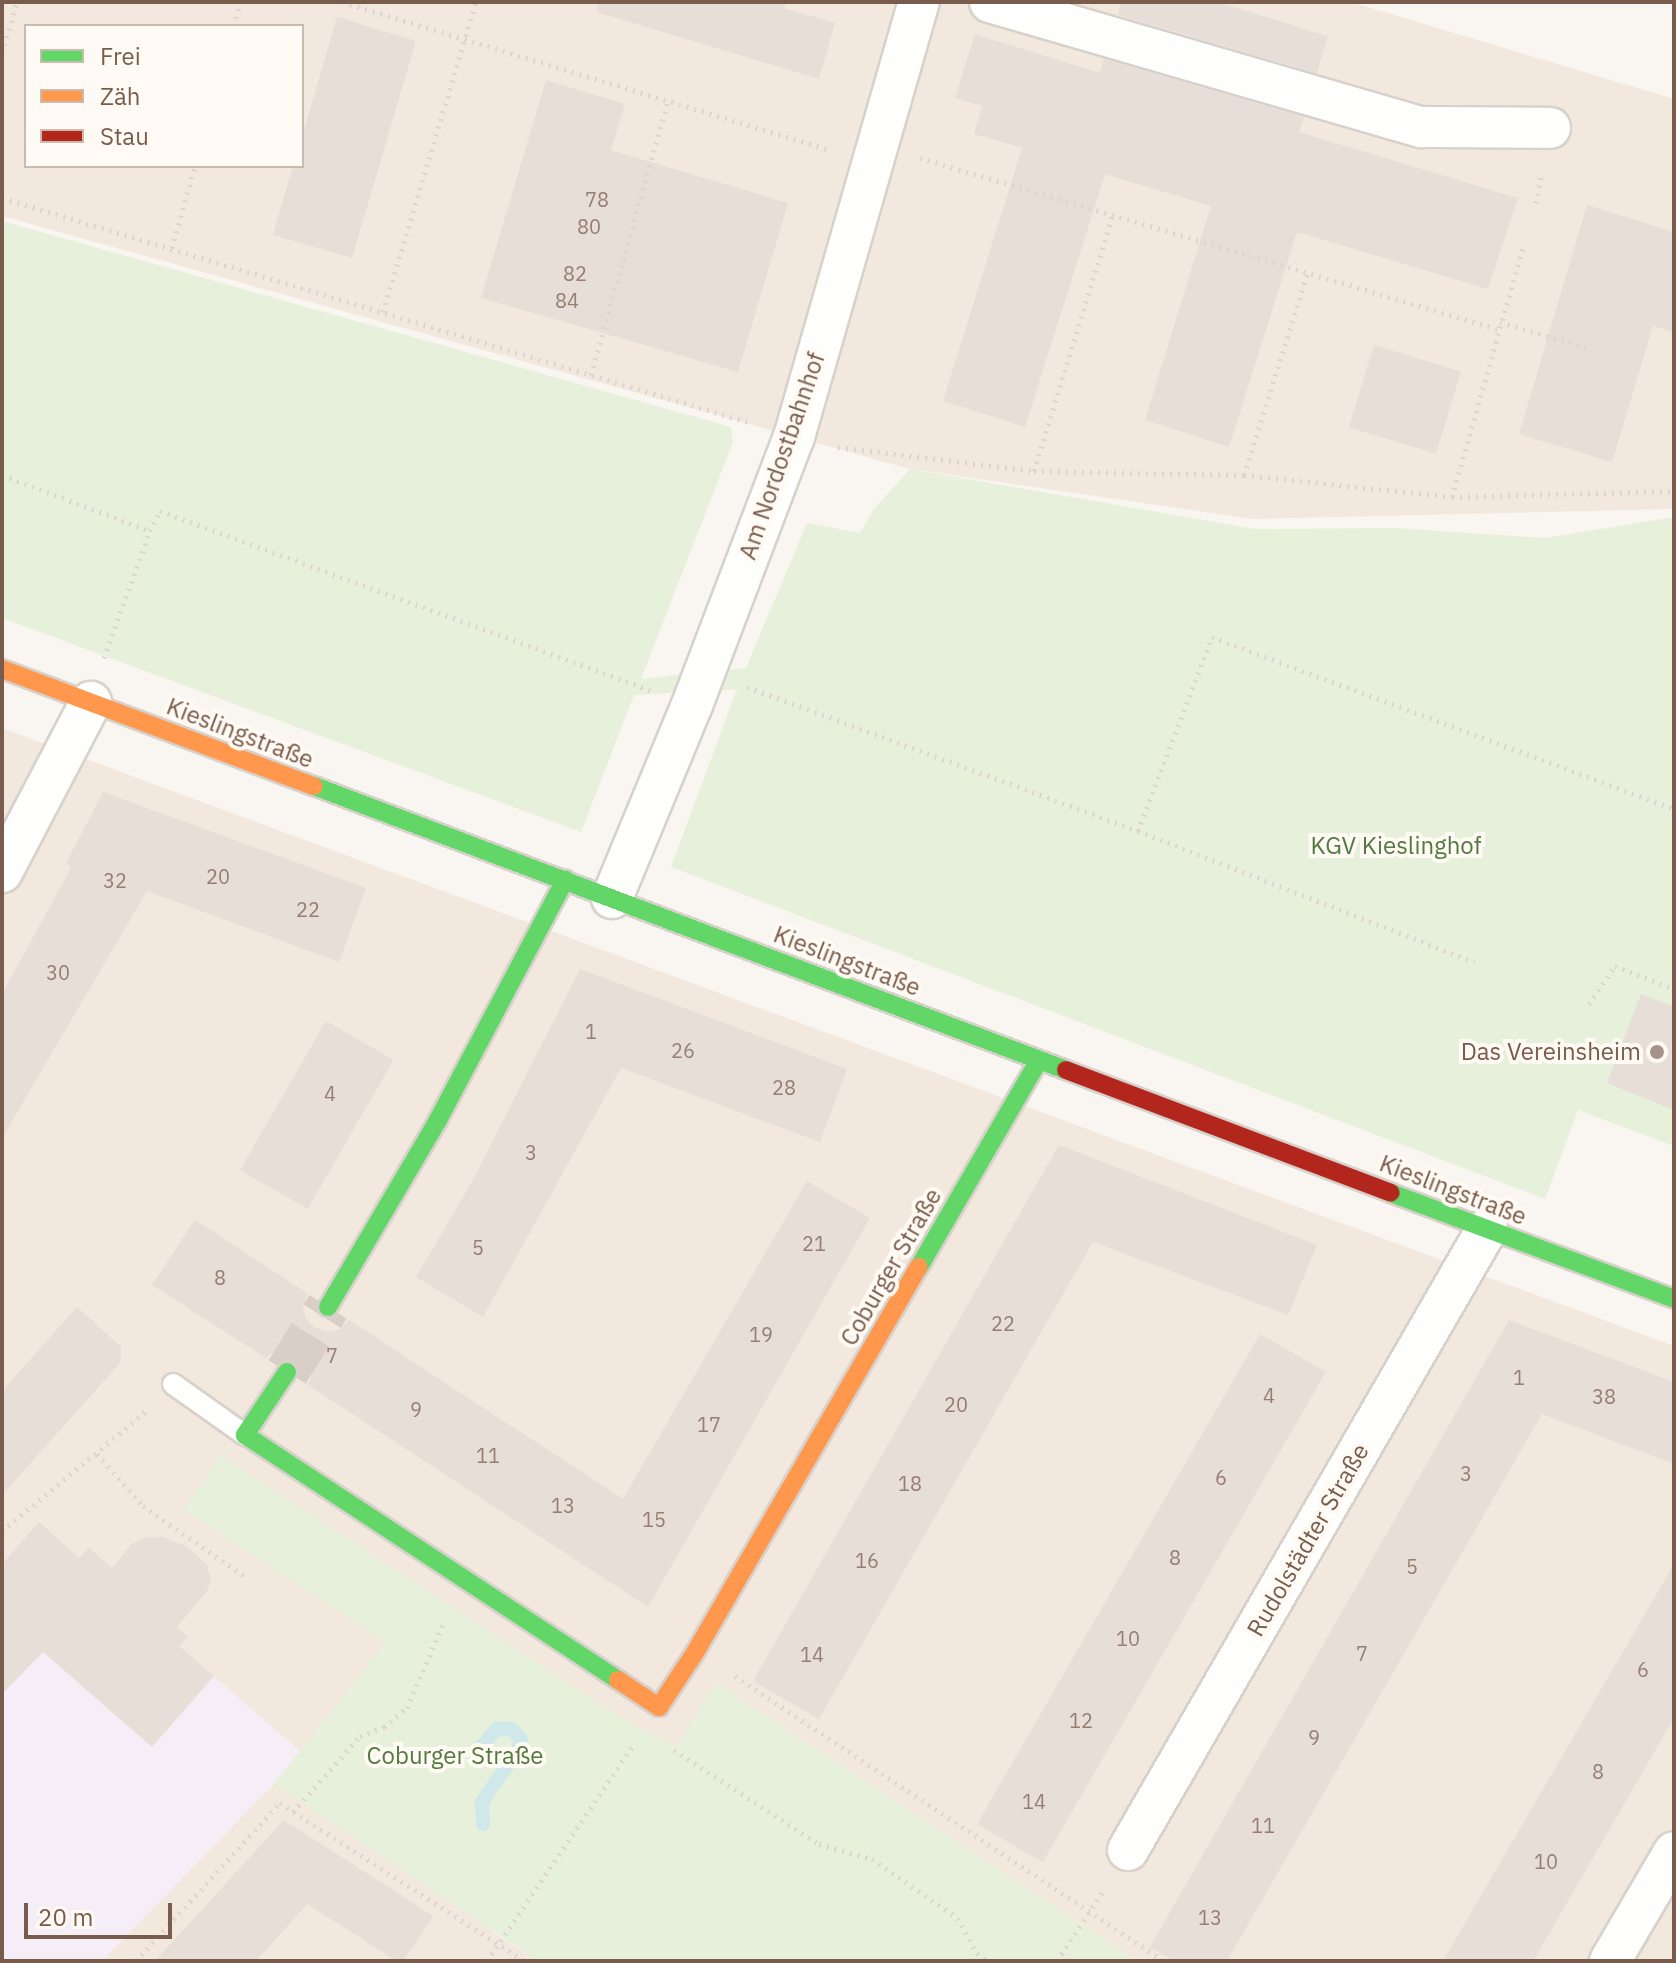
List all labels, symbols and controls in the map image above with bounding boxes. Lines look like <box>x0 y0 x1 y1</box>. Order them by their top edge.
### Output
legend <box>24 24 304 168</box>
text: Frei <box>100 40 141 72</box>
text: Zäh <box>100 80 140 112</box>
text: Stau <box>100 120 149 152</box>
house number: 78 <box>585 187 609 211</box>
house number: 80 <box>577 214 601 238</box>
house number: 82 <box>563 261 587 285</box>
house number: 84 <box>555 288 579 312</box>
street label: Am Nordostbahnhof <box>733 349 831 563</box>
street label: Kieslingstraße <box>163 692 317 774</box>
park label: KGV Kieslinghof <box>1311 832 1481 860</box>
house number: 20 <box>206 864 230 888</box>
house number: 32 <box>103 868 127 892</box>
house number: 22 <box>296 897 320 921</box>
street label: Kieslingstraße <box>770 920 924 1002</box>
house number: 30 <box>46 960 70 984</box>
house number: 1 <box>585 1019 597 1043</box>
house number: 26 <box>671 1038 695 1062</box>
place label: Das Vereinsheim <box>1461 1038 1641 1066</box>
marker: Das Vereinsheim <box>1648 1043 1666 1061</box>
house number: 28 <box>772 1075 796 1099</box>
house number: 4 <box>324 1081 336 1105</box>
house number: 3 <box>525 1140 537 1164</box>
street label: Kieslingstraße <box>1376 1149 1530 1231</box>
street label: Coburger Straße <box>834 1183 948 1351</box>
house number: 21 <box>802 1231 826 1255</box>
house number: 5 <box>472 1235 484 1259</box>
house number: 8 <box>214 1265 226 1289</box>
house number: 22 <box>991 1311 1015 1335</box>
house number: 19 <box>749 1322 773 1346</box>
house number: 7 <box>326 1343 338 1367</box>
house number: 1 <box>1513 1365 1525 1389</box>
house number: 4 <box>1263 1383 1275 1407</box>
house number: 38 <box>1592 1384 1616 1408</box>
house number: 20 <box>944 1392 968 1416</box>
house number: 9 <box>410 1397 422 1421</box>
house number: 17 <box>697 1412 721 1436</box>
street label: Rudolstädter Straße <box>1241 1438 1375 1642</box>
house number: 11 <box>476 1443 500 1467</box>
house number: 3 <box>1460 1461 1472 1485</box>
house number: 6 <box>1215 1465 1227 1489</box>
house number: 18 <box>898 1471 922 1495</box>
house number: 13 <box>551 1493 575 1517</box>
house number: 15 <box>642 1507 666 1531</box>
house number: 8 <box>1169 1545 1181 1569</box>
house number: 16 <box>855 1548 879 1572</box>
house number: 5 <box>1406 1554 1418 1578</box>
house number: 10 <box>1116 1626 1140 1650</box>
house number: 7 <box>1356 1641 1368 1665</box>
house number: 14 <box>800 1642 824 1666</box>
house number: 6 <box>1637 1657 1649 1681</box>
house number: 12 <box>1069 1708 1093 1732</box>
house number: 9 <box>1308 1725 1320 1749</box>
park label: Coburger Straße <box>367 1742 543 1770</box>
house number: 8 <box>1592 1759 1604 1783</box>
house number: 14 <box>1022 1789 1046 1813</box>
house number: 11 <box>1251 1813 1275 1837</box>
house number: 10 <box>1534 1849 1558 1873</box>
scale bar <box>28 1887 176 1937</box>
text: 20 m <box>38 1901 93 1933</box>
house number: 13 <box>1198 1905 1222 1929</box>

